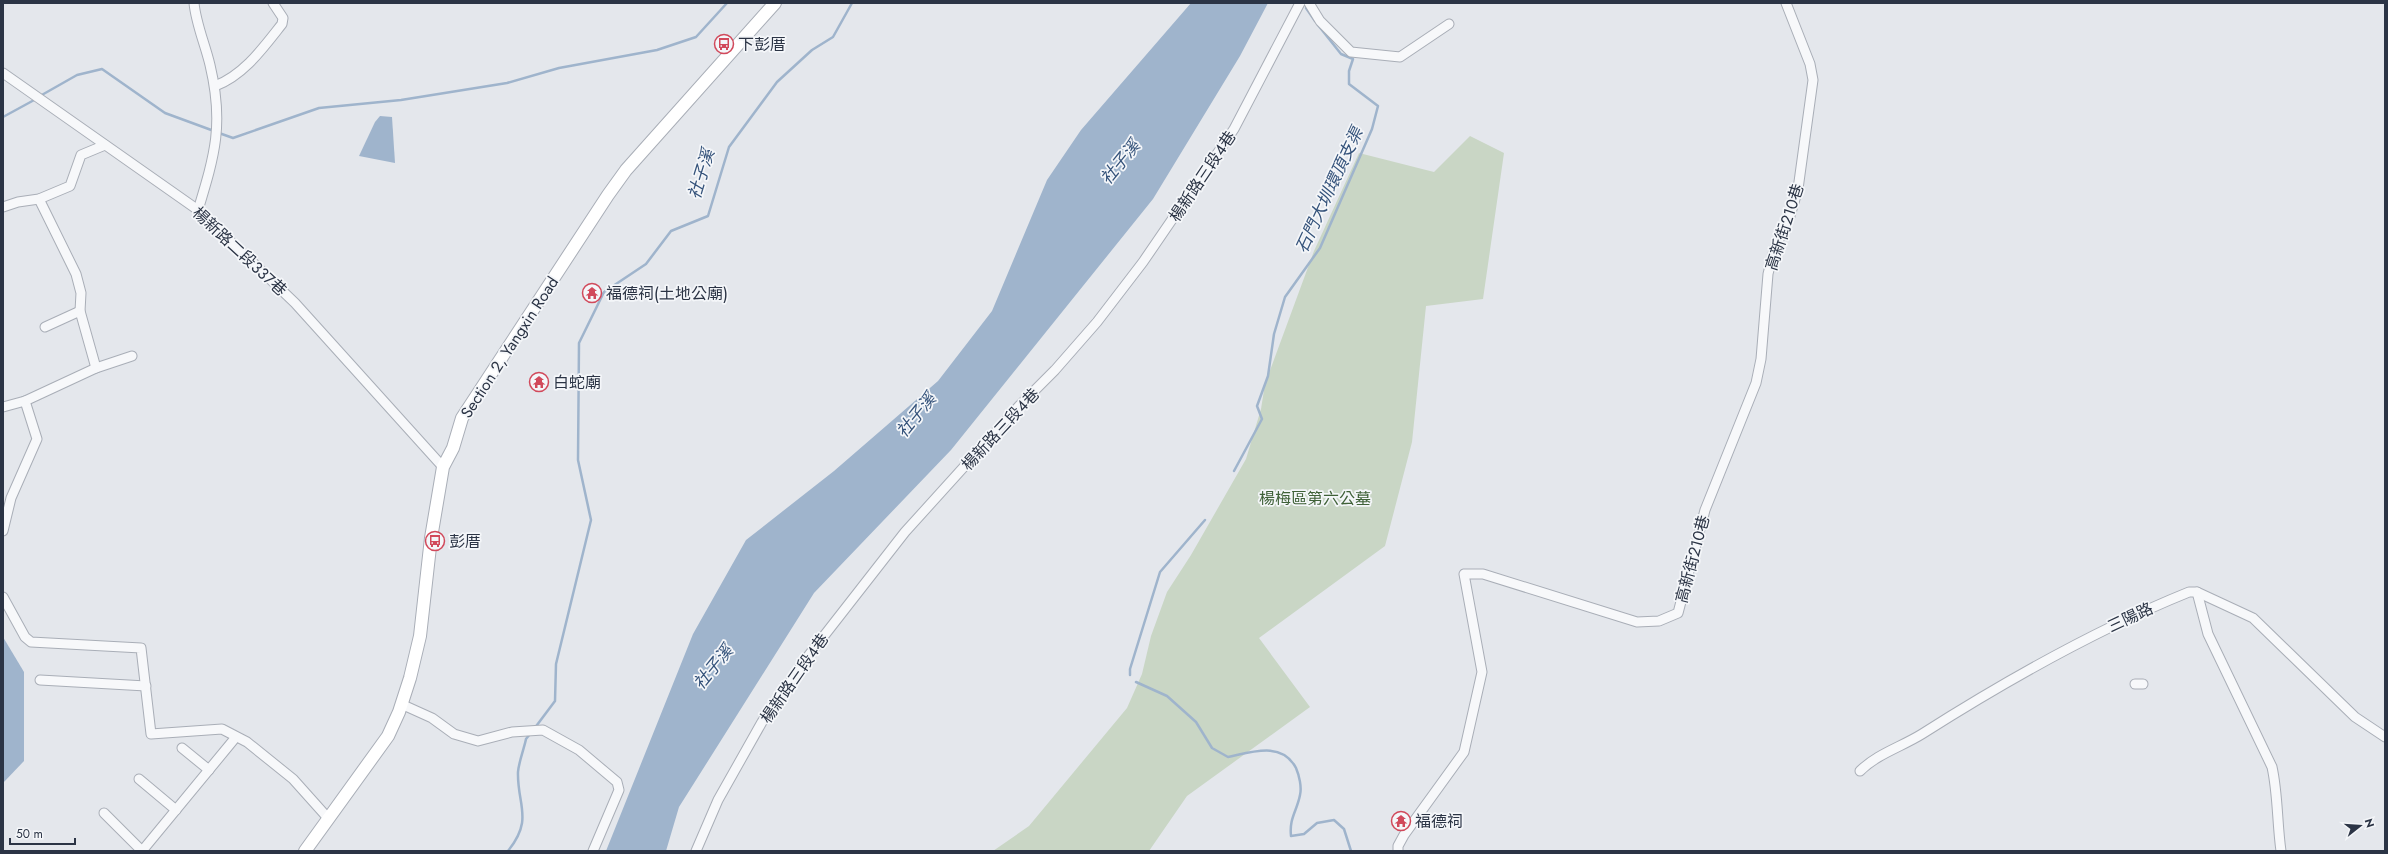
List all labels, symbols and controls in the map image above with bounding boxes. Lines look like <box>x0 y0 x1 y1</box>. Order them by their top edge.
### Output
bus stop icon: 下彭厝 <box>713 33 735 55</box>
place label: 下彭厝 <box>738 33 786 56</box>
water label: 石門大圳環頂支渠 <box>1289 121 1370 257</box>
street label: 楊新路三段4巷 <box>1163 126 1241 226</box>
water label: 社子溪 <box>1095 133 1147 189</box>
water label: 社子溪 <box>682 144 721 202</box>
street label: 高新街210巷 <box>1760 181 1809 273</box>
street label: 楊新路二段337巷 <box>187 201 292 301</box>
street label: Section 2, Yangxin Road <box>455 272 564 423</box>
temple icon: 福德祠(土地公廟) <box>581 282 603 304</box>
place label: 福德祠(土地公廟) <box>606 282 728 305</box>
temple icon: 白蛇廟 <box>528 371 550 393</box>
place label: 白蛇廟 <box>553 371 601 394</box>
street label: 楊新路三段4巷 <box>956 383 1045 476</box>
water label: 社子溪 <box>891 386 943 442</box>
park label: 楊梅區第六公墓 <box>1259 487 1371 510</box>
street label: 高新街210巷 <box>1670 513 1715 606</box>
bus stop icon: 彭厝 <box>424 530 446 552</box>
place label: 彭厝 <box>449 530 481 553</box>
street label: 三陽路 <box>2104 597 2157 638</box>
street label: 楊新路三段4巷 <box>755 629 834 728</box>
water label: 社子溪 <box>688 638 740 694</box>
north arrow <box>2340 806 2380 846</box>
temple icon: 福德祠 <box>1390 810 1412 832</box>
place label: 福德祠 <box>1415 810 1463 833</box>
text: N <box>2361 817 2378 830</box>
scale bar <box>10 820 75 846</box>
text: 50 m <box>16 825 43 843</box>

